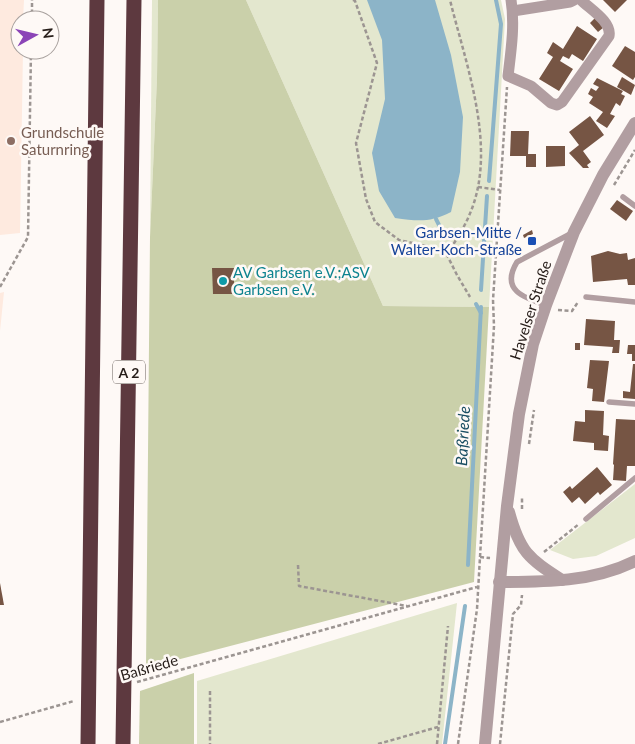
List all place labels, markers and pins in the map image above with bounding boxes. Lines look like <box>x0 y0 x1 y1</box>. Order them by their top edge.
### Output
place label: Grundschule Saturnring <box>21 123 104 158</box>
marker: Grundschule Saturnring <box>5 135 17 147</box>
place label: Garbsen-Mitte / Walter-Koch-Straße <box>391 223 522 258</box>
marker: Garbsen-Mitte / Walter-Koch-Straße <box>526 235 538 247</box>
place label: AV Garbsen e.V.;ASV Garbsen e.V. <box>233 263 371 298</box>
marker: AV Garbsen e.V.;ASV Garbsen e.V. <box>217 275 229 287</box>

